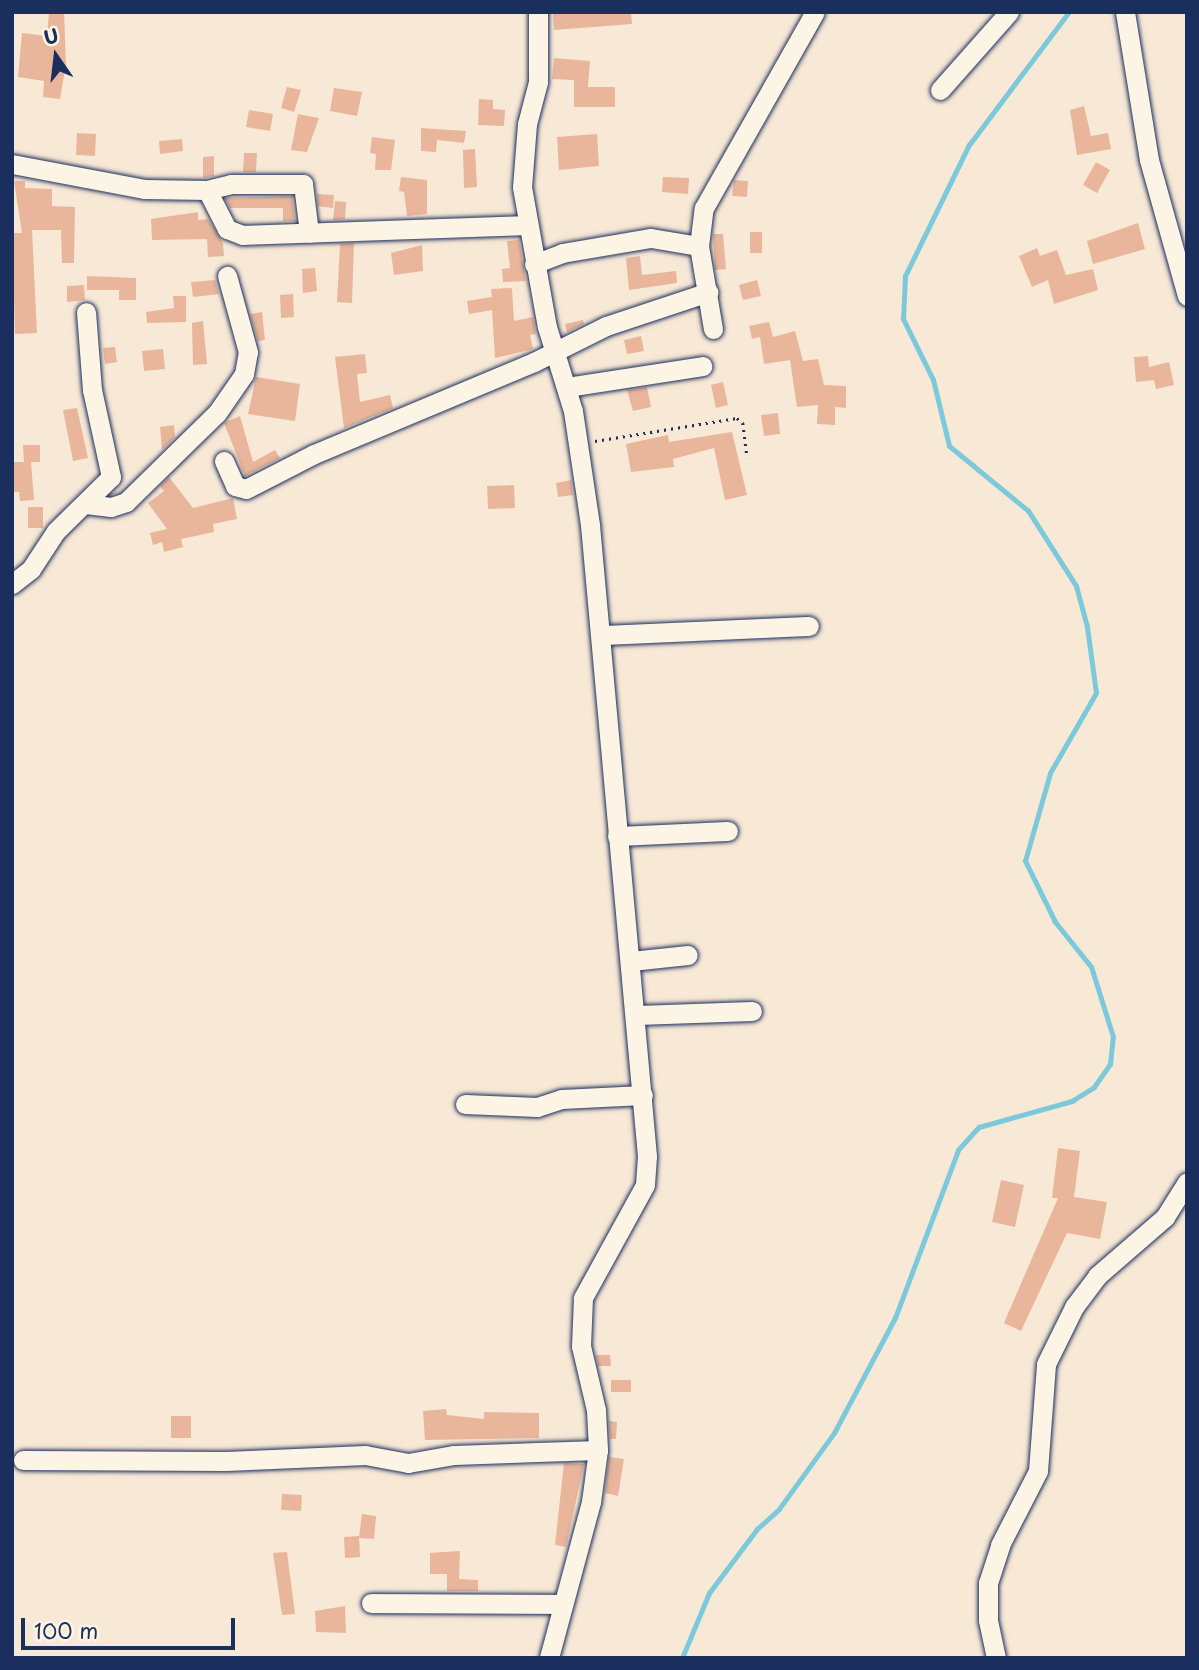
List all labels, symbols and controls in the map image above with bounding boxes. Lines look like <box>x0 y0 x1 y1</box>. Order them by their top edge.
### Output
text: U <box>41 20 61 51</box>
north arrow <box>21 21 91 91</box>
scale bar <box>24 1604 238 1648</box>
text: 100 m <box>34 1614 98 1646</box>

